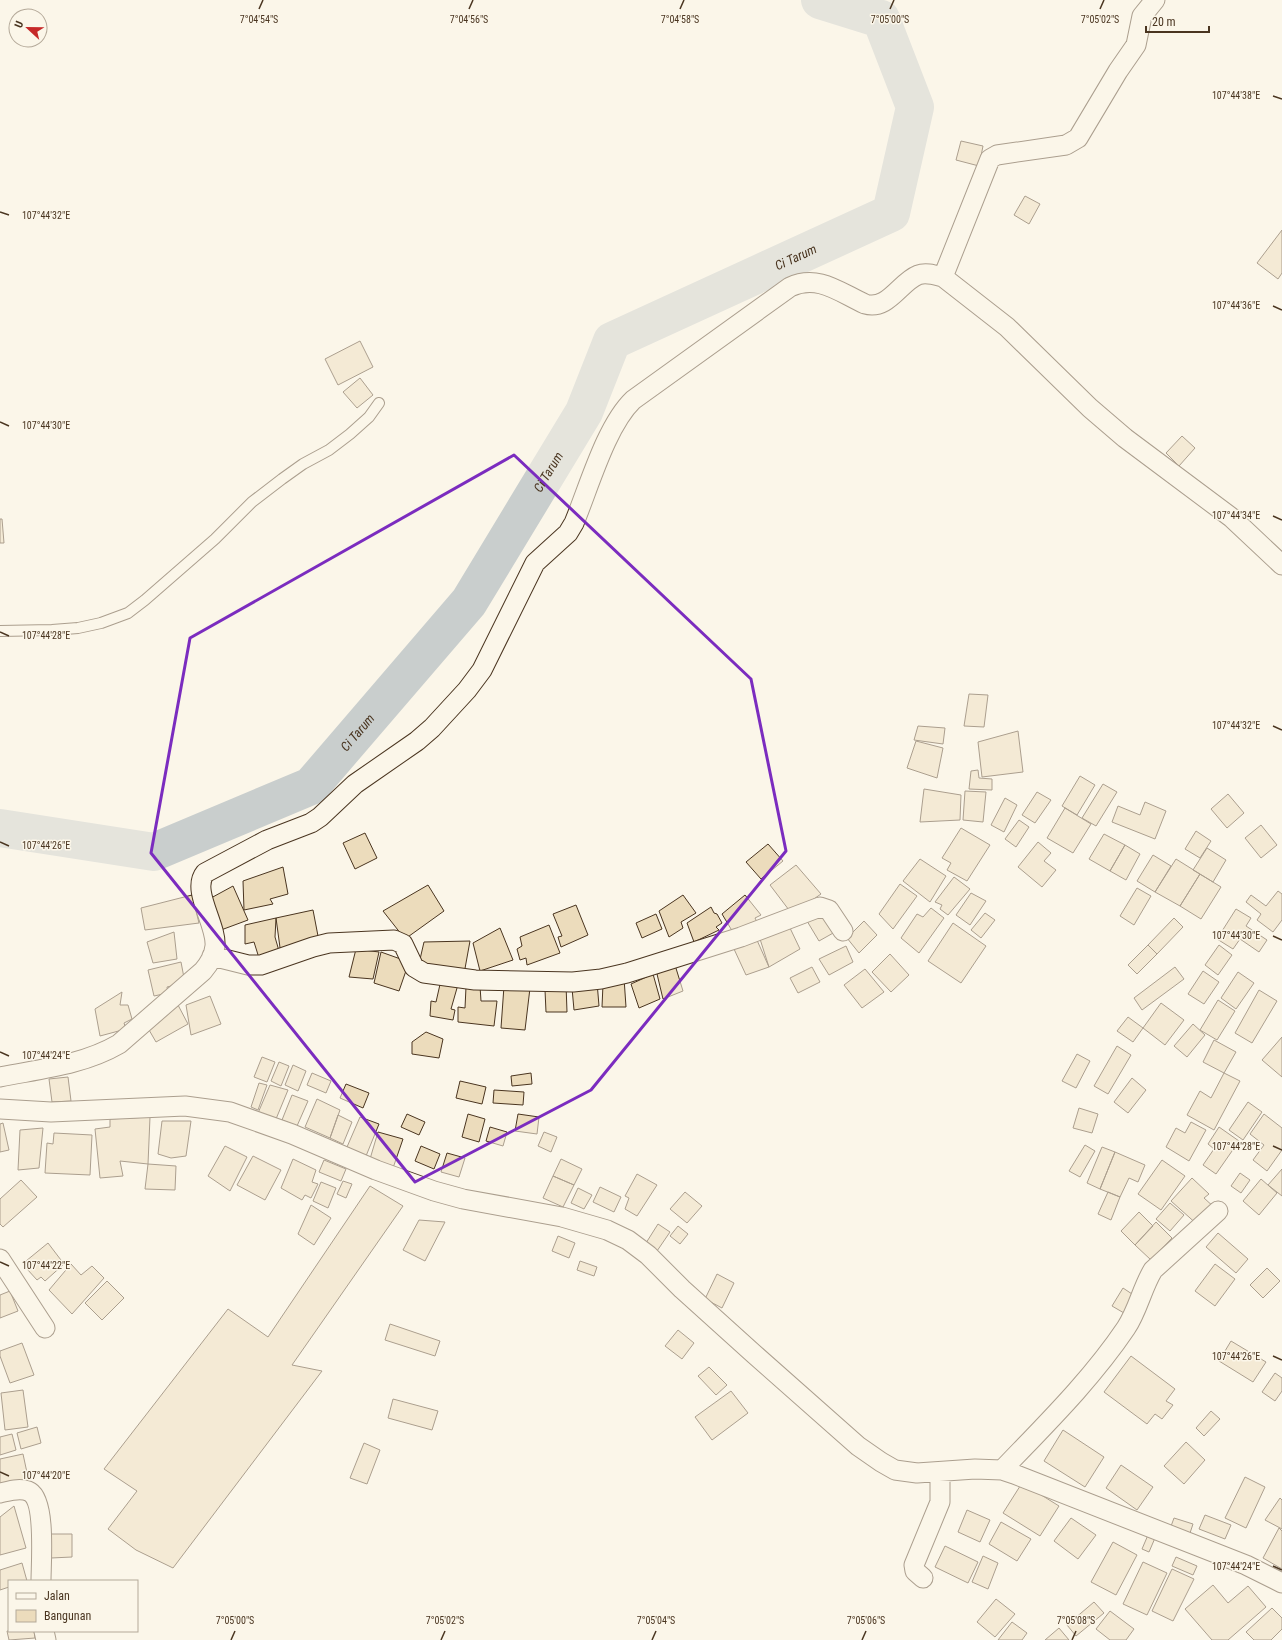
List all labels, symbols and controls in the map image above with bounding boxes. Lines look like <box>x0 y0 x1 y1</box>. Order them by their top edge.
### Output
north arrow <box>8 8 48 48</box>
scale bar <box>1146 8 1209 34</box>
text: 7°04'54"S <box>240 14 278 25</box>
text: 7°04'56"S <box>450 14 488 25</box>
text: 7°04'58"S <box>661 14 699 25</box>
text: 7°05'00"S <box>871 14 909 25</box>
text: 7°05'02"S <box>1081 14 1119 25</box>
text: 20 m <box>1152 15 1176 29</box>
text: U <box>12 19 26 30</box>
text: 107°44'38"E <box>1212 90 1260 101</box>
text: 107°44'32"E <box>22 210 70 221</box>
water label: Ci Tarum <box>773 241 819 273</box>
text: 107°44'36"E <box>1212 300 1260 311</box>
text: 107°44'30"E <box>22 420 70 431</box>
water label: Ci Tarum <box>530 449 566 495</box>
text: 107°44'34"E <box>1212 510 1260 521</box>
text: 107°44'28"E <box>22 630 70 641</box>
water label: Ci Tarum <box>337 711 378 754</box>
text: 107°44'32"E <box>1212 720 1260 731</box>
text: 107°44'26"E <box>22 840 70 851</box>
text: 107°44'30"E <box>1212 930 1260 941</box>
text: 107°44'24"E <box>22 1050 70 1061</box>
text: 107°44'28"E <box>1212 1141 1260 1152</box>
text: 107°44'22"E <box>22 1260 70 1271</box>
text: 107°44'26"E <box>1212 1351 1260 1362</box>
text: 107°44'20"E <box>22 1470 70 1481</box>
text: 107°44'24"E <box>1212 1561 1260 1572</box>
legend <box>8 1580 138 1632</box>
text: Jalan <box>44 1589 70 1603</box>
text: Bangunan <box>44 1609 91 1623</box>
text: 7°05'00"S <box>216 1615 254 1626</box>
text: 7°05'02"S <box>426 1615 464 1626</box>
text: 7°05'04"S <box>637 1615 675 1626</box>
text: 7°05'06"S <box>847 1615 885 1626</box>
text: 7°05'08"S <box>1057 1615 1095 1626</box>

